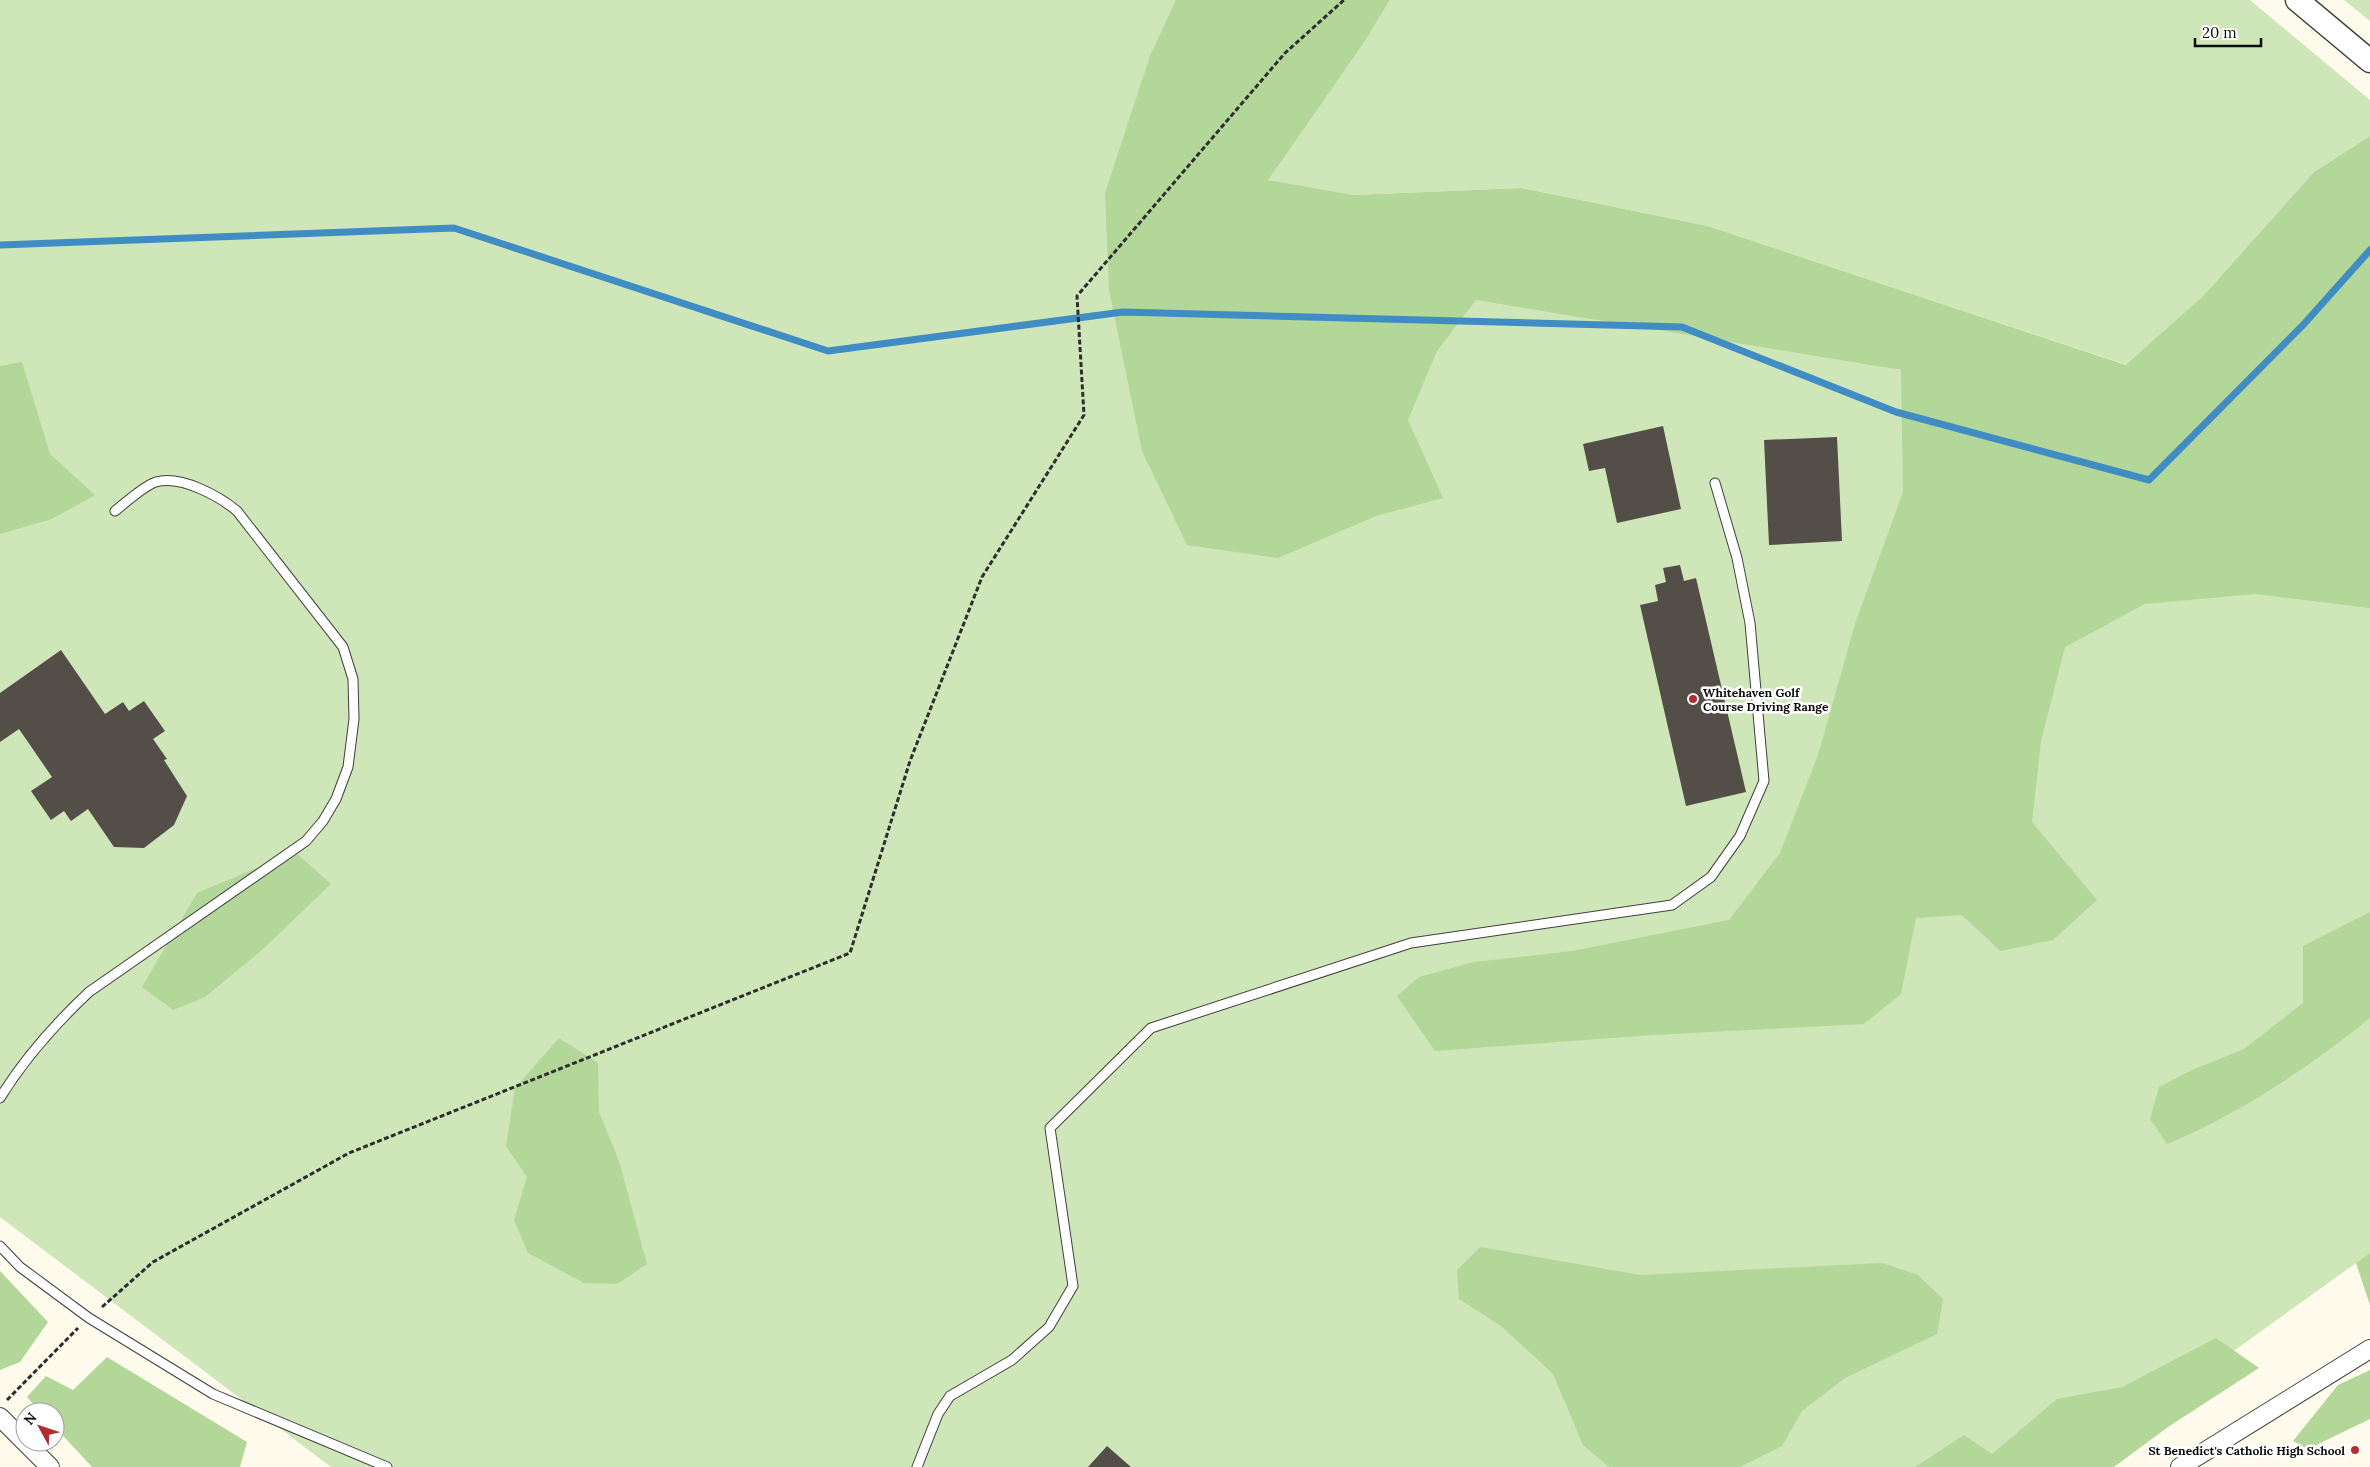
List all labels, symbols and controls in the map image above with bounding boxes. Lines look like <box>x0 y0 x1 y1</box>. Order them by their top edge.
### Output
scale bar <box>2195 15 2261 47</box>
text: 20 m <box>2202 23 2237 42</box>
place label: Whitehaven Golf Course Driving Range <box>1703 685 1829 714</box>
marker: Whitehaven Golf Course Driving Range <box>1687 693 1699 705</box>
north arrow <box>15 1402 65 1452</box>
text: N <box>20 1409 41 1429</box>
place label: St Benedict's Catholic High School <box>2148 1443 2345 1458</box>
marker: St Benedict's Catholic High School <box>2349 1444 2361 1456</box>

